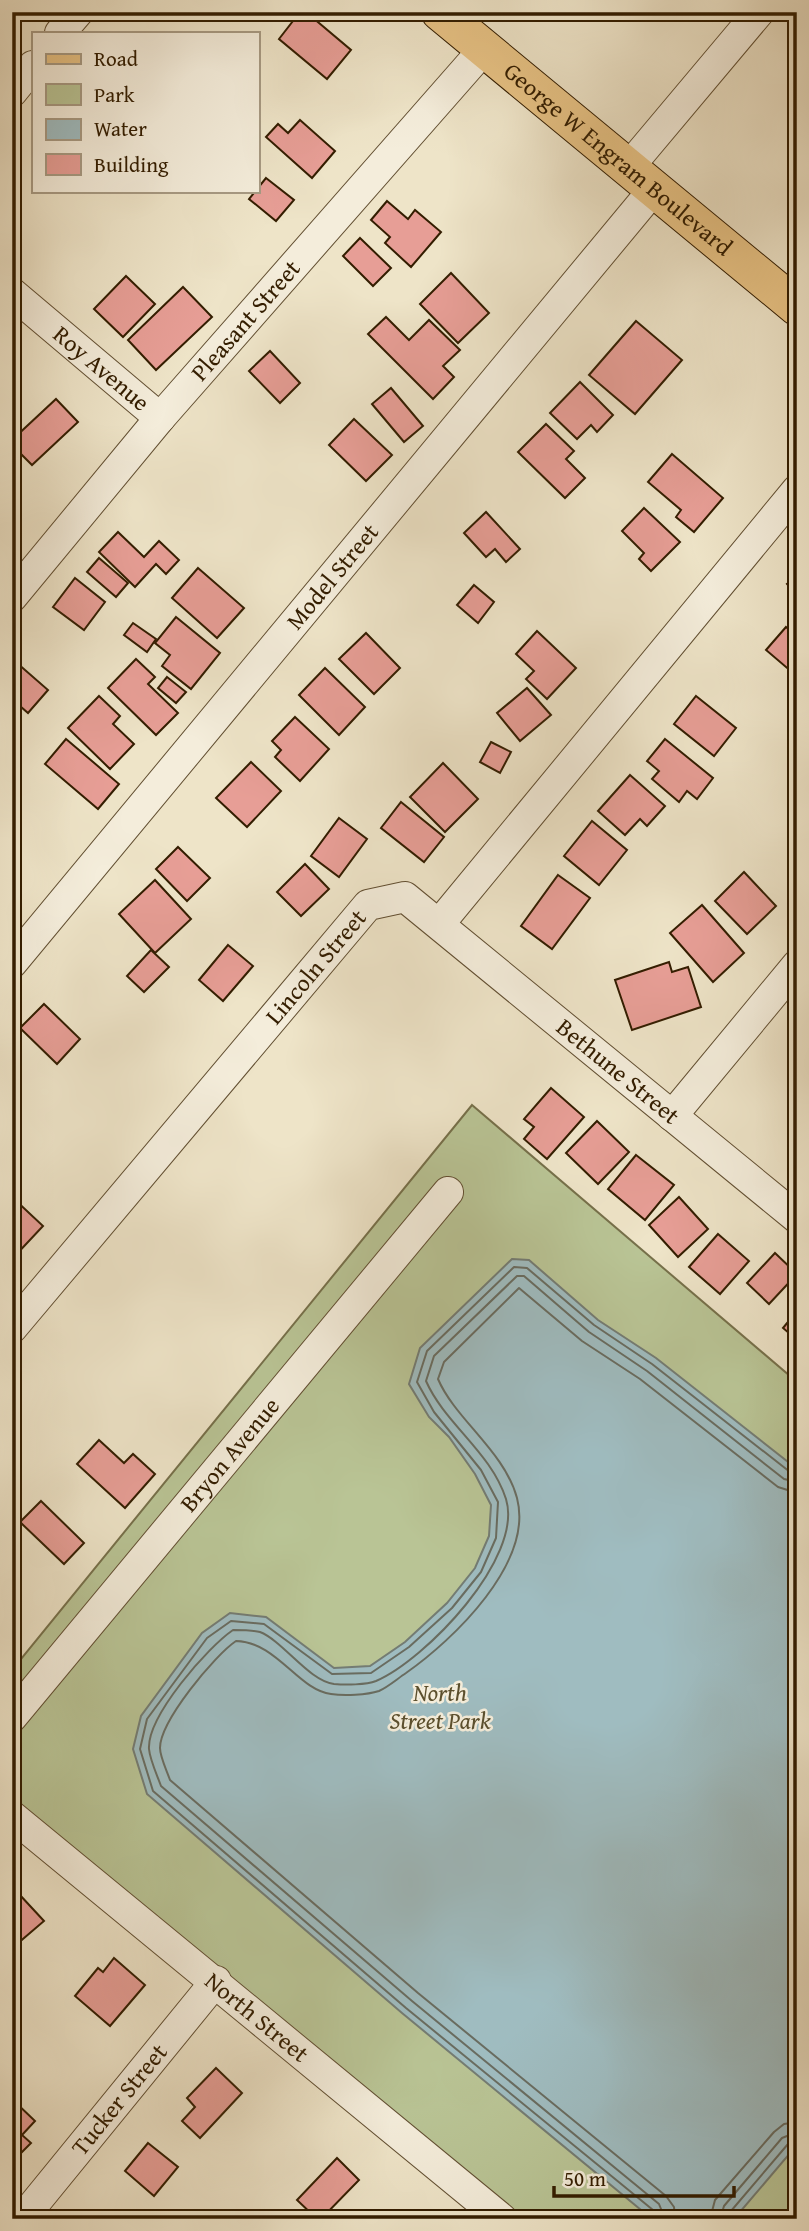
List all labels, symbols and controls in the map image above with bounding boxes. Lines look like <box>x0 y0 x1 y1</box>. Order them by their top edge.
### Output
legend <box>32 32 259 192</box>
text: Road <box>94 43 139 74</box>
street label: George W Engram Boulevard <box>496 54 740 264</box>
text: Park <box>94 79 135 110</box>
text: Water <box>94 113 147 144</box>
text: Building <box>94 149 169 180</box>
street label: Pleasant Street <box>182 251 309 389</box>
street label: Roy Avenue <box>46 317 158 419</box>
street label: Model Street <box>278 515 387 637</box>
street label: Lincoln Street <box>257 901 375 1032</box>
street label: Bethune Street <box>549 1010 688 1133</box>
street label: Bryon Avenue <box>171 1389 288 1519</box>
park label: North Street Park <box>389 1675 491 1738</box>
street label: North Street <box>197 1963 317 2071</box>
street label: Tucker Street <box>62 2035 176 2163</box>
scale bar <box>554 2154 734 2198</box>
text: 50 m <box>564 2163 606 2194</box>

